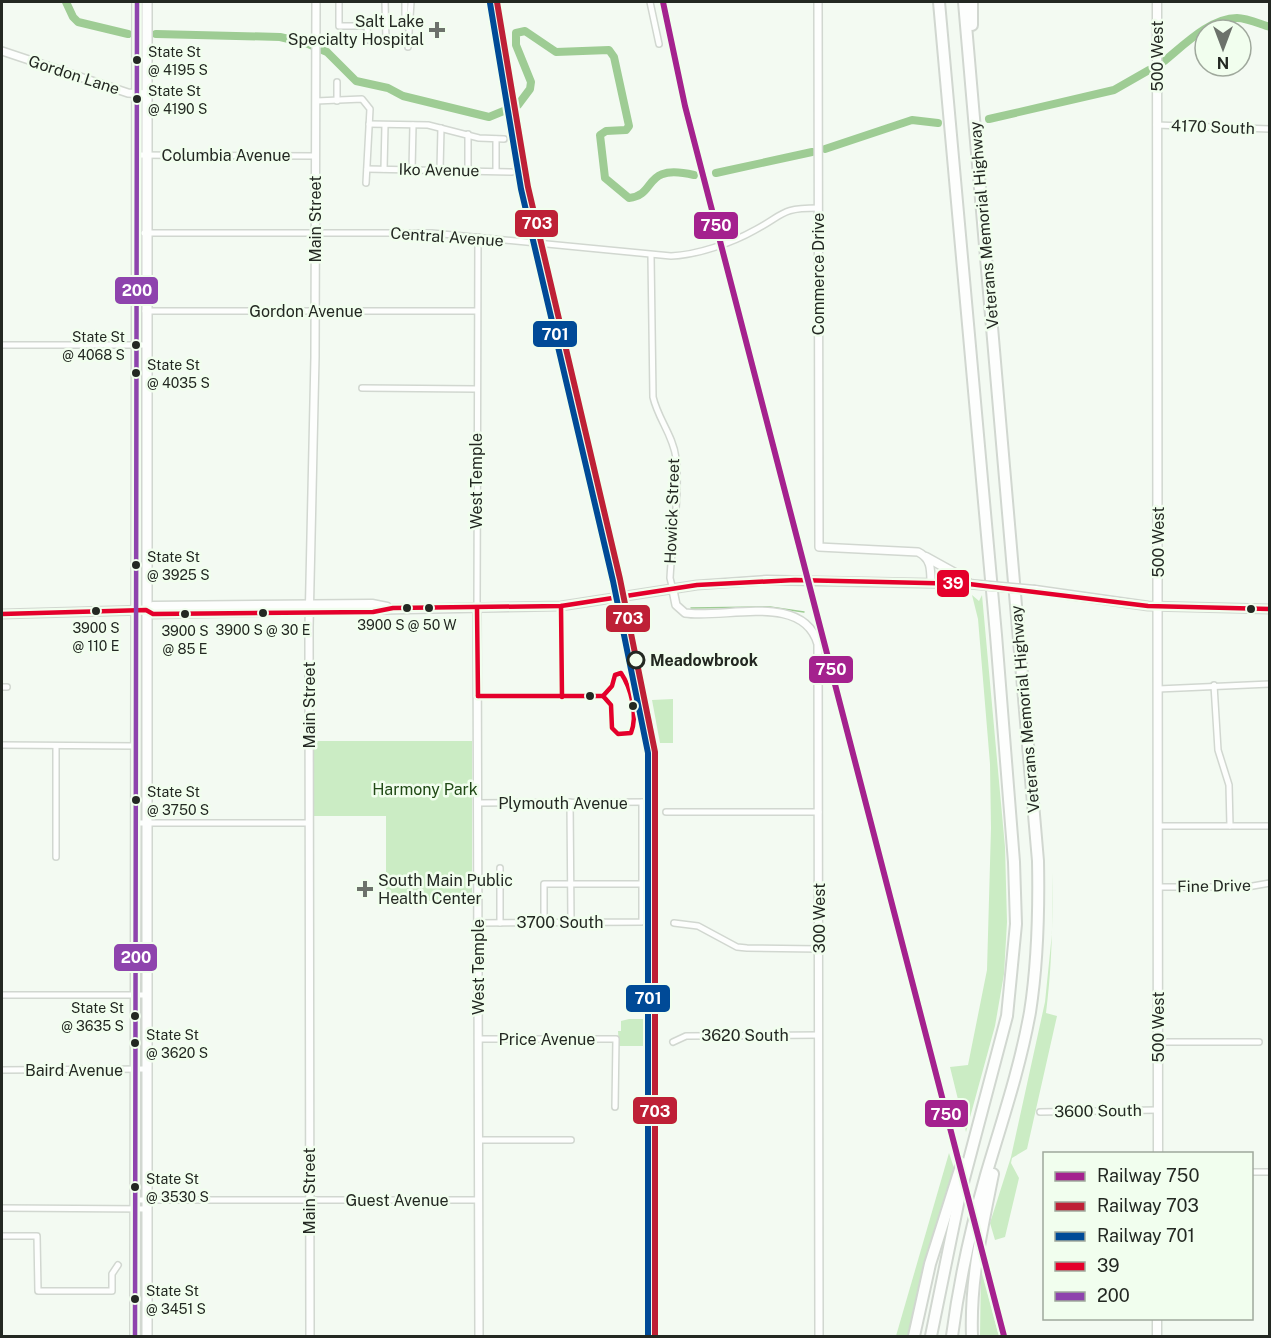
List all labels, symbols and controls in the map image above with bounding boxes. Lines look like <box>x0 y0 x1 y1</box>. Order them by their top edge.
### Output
place label: Salt Lake Specialty Hospital <box>288 12 424 49</box>
north arrow <box>1193 18 1253 78</box>
marker: Salt Lake Specialty Hospital <box>428 21 446 39</box>
street label: 500 West <box>1148 21 1167 91</box>
place label: State St @ 4195 S <box>148 44 208 78</box>
street label: Gordon Lane <box>26 51 122 99</box>
text: N <box>1217 53 1229 72</box>
marker: State St @ 4195 S <box>131 54 143 66</box>
place label: State St @ 4190 S <box>148 83 207 117</box>
marker: State St @ 4190 S <box>131 93 143 105</box>
street label: 4170 South <box>1171 116 1255 138</box>
street label: Veterans Memorial Highway <box>965 120 1003 329</box>
street label: Columbia Avenue <box>161 146 291 165</box>
street label: Iko Avenue <box>398 160 480 180</box>
street label: Main Street <box>306 176 325 262</box>
line badge: 703 <box>514 209 559 238</box>
line badge: 750 <box>693 211 739 240</box>
street label: Commerce Drive <box>809 213 828 335</box>
text: 703 <box>522 214 552 233</box>
text: 750 <box>700 216 732 235</box>
street label: Central Avenue <box>390 224 504 250</box>
line badge: 200 <box>114 276 159 305</box>
text: 200 <box>122 281 152 300</box>
street label: Gordon Avenue <box>249 302 363 321</box>
line badge: 701 <box>532 320 578 348</box>
text: 701 <box>541 325 569 344</box>
place label: State St @ 4068 S <box>62 329 125 363</box>
marker: State St @ 4068 S <box>130 339 142 351</box>
place label: State St @ 4035 S <box>147 357 210 391</box>
marker: State St @ 4035 S <box>130 367 142 379</box>
street label: West Temple <box>467 433 486 529</box>
street label: Howick Street <box>661 458 683 564</box>
street label: 500 West <box>1149 507 1168 577</box>
place label: State St @ 3925 S <box>147 549 210 583</box>
marker: State St @ 3925 S <box>130 559 142 571</box>
line badge: 39 <box>936 569 970 598</box>
text: 39 <box>942 574 964 593</box>
marker: 3900 S @ 50 W <box>401 602 413 614</box>
unlabelled marker <box>423 602 435 614</box>
unlabelled marker <box>1245 603 1257 615</box>
line badge: 703 <box>605 604 651 633</box>
street label: Veterans Memorial Highway <box>1006 604 1044 813</box>
marker: 3900 S @ 110 E <box>90 605 102 617</box>
marker: 3900 S @ 30 E <box>257 607 269 619</box>
marker: 3900 S @ 85 E <box>179 608 191 620</box>
text: 703 <box>613 609 643 628</box>
place label: 3900 S @ 50 W <box>357 617 457 633</box>
place label: 3900 S @ 110 E <box>72 620 120 654</box>
place label: 3900 S @ 30 E <box>216 622 310 638</box>
place label: 3900 S @ 85 E <box>161 623 209 657</box>
marker: Meadowbrook <box>627 651 645 669</box>
place label: Meadowbrook <box>650 651 758 670</box>
line badge: 750 <box>808 655 854 684</box>
text: 750 <box>815 660 847 679</box>
street label: Main Street <box>300 662 319 748</box>
unlabelled marker <box>584 690 596 702</box>
unlabelled marker <box>627 700 639 712</box>
park label: Harmony Park <box>372 780 478 799</box>
place label: State St @ 3750 S <box>147 784 209 818</box>
marker: State St @ 3750 S <box>130 794 142 806</box>
street label: Plymouth Avenue <box>498 794 628 813</box>
place label: South Main Public Health Center <box>378 871 513 908</box>
street label: Fine Drive <box>1177 876 1251 896</box>
marker: South Main Public Health Center <box>356 880 374 898</box>
street label: 300 West <box>810 883 829 953</box>
street label: 3700 South <box>517 913 603 932</box>
street label: West Temple <box>469 919 488 1015</box>
line badge: 200 <box>113 943 158 972</box>
text: 200 <box>121 948 151 967</box>
line badge: 701 <box>625 984 671 1013</box>
text: 701 <box>634 989 662 1008</box>
street label: 500 West <box>1149 992 1168 1062</box>
place label: State St @ 3635 S <box>61 1000 124 1034</box>
marker: State St @ 3635 S <box>129 1010 141 1022</box>
street label: 3620 South <box>701 1026 789 1045</box>
place label: State St @ 3620 S <box>146 1027 208 1061</box>
street label: Price Avenue <box>499 1030 595 1049</box>
marker: State St @ 3620 S <box>129 1037 141 1049</box>
street label: Baird Avenue <box>25 1061 123 1080</box>
line badge: 703 <box>632 1096 678 1125</box>
line badge: 750 <box>924 1099 969 1128</box>
street label: 3600 South <box>1054 1101 1142 1121</box>
text: 703 <box>640 1102 670 1121</box>
text: 750 <box>930 1105 962 1124</box>
street label: Main Street <box>300 1148 319 1234</box>
legend <box>1043 1152 1253 1320</box>
text: Railway 750 <box>1097 1165 1199 1186</box>
place label: State St @ 3530 S <box>146 1171 209 1205</box>
marker: State St @ 3530 S <box>129 1181 141 1193</box>
street label: Guest Avenue <box>345 1191 449 1210</box>
text: Railway 703 <box>1097 1195 1199 1216</box>
text: Railway 701 <box>1097 1225 1195 1246</box>
text: 39 <box>1097 1255 1119 1276</box>
place label: State St @ 3451 S <box>146 1283 206 1317</box>
text: 200 <box>1097 1285 1130 1306</box>
marker: State St @ 3451 S <box>129 1293 141 1305</box>

